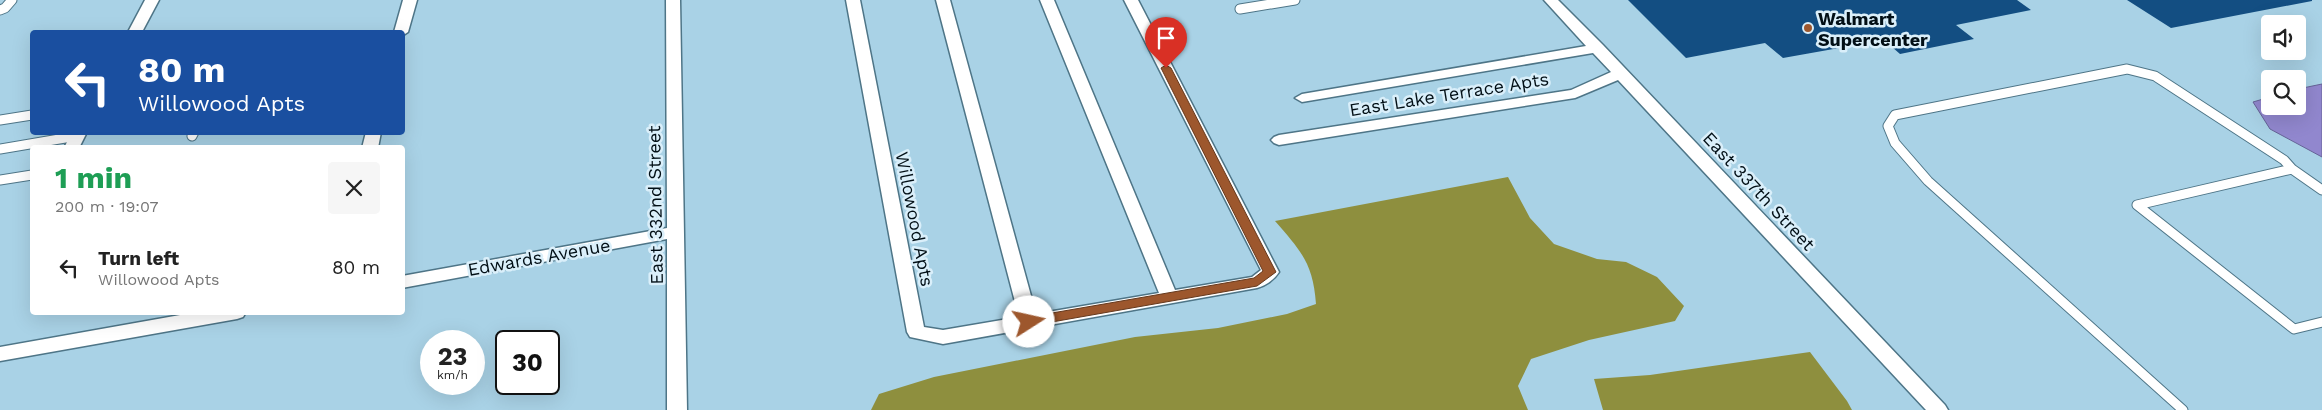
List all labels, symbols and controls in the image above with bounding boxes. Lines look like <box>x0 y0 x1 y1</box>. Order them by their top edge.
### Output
place label: Walmart Supercenter <box>1818 8 1928 50</box>
map controls <box>2261 15 2306 115</box>
button: sound <box>2261 15 2306 60</box>
pin <box>1145 17 1187 68</box>
marker: Walmart Supercenter <box>1802 22 1814 34</box>
icon: arrive <box>1152 24 1180 52</box>
text: 80 m <box>138 49 225 91</box>
icon: left <box>55 50 120 115</box>
street label: East Lake Terrace Apts <box>1348 68 1550 120</box>
button: search <box>2261 70 2306 115</box>
text: Willowood Apts <box>138 91 305 116</box>
street label: East 332nd Street <box>643 125 667 285</box>
street label: East 337th Street <box>1699 127 1820 255</box>
street label: Willowood Apts <box>892 150 938 288</box>
text: 1 min <box>55 160 132 195</box>
button: close <box>328 162 380 214</box>
text: 200 m · 19:07 <box>55 197 159 216</box>
street label: Edwards Avenue <box>466 234 612 280</box>
text: Turn left <box>98 247 179 270</box>
icon: left <box>55 254 83 282</box>
text: 80 m <box>332 256 380 279</box>
text: Willowood Apts <box>98 270 220 289</box>
position arrow <box>1002 295 1054 347</box>
speed limit sign: 30 <box>495 330 560 395</box>
text: 23 <box>438 342 467 371</box>
text: km/h <box>437 368 468 382</box>

